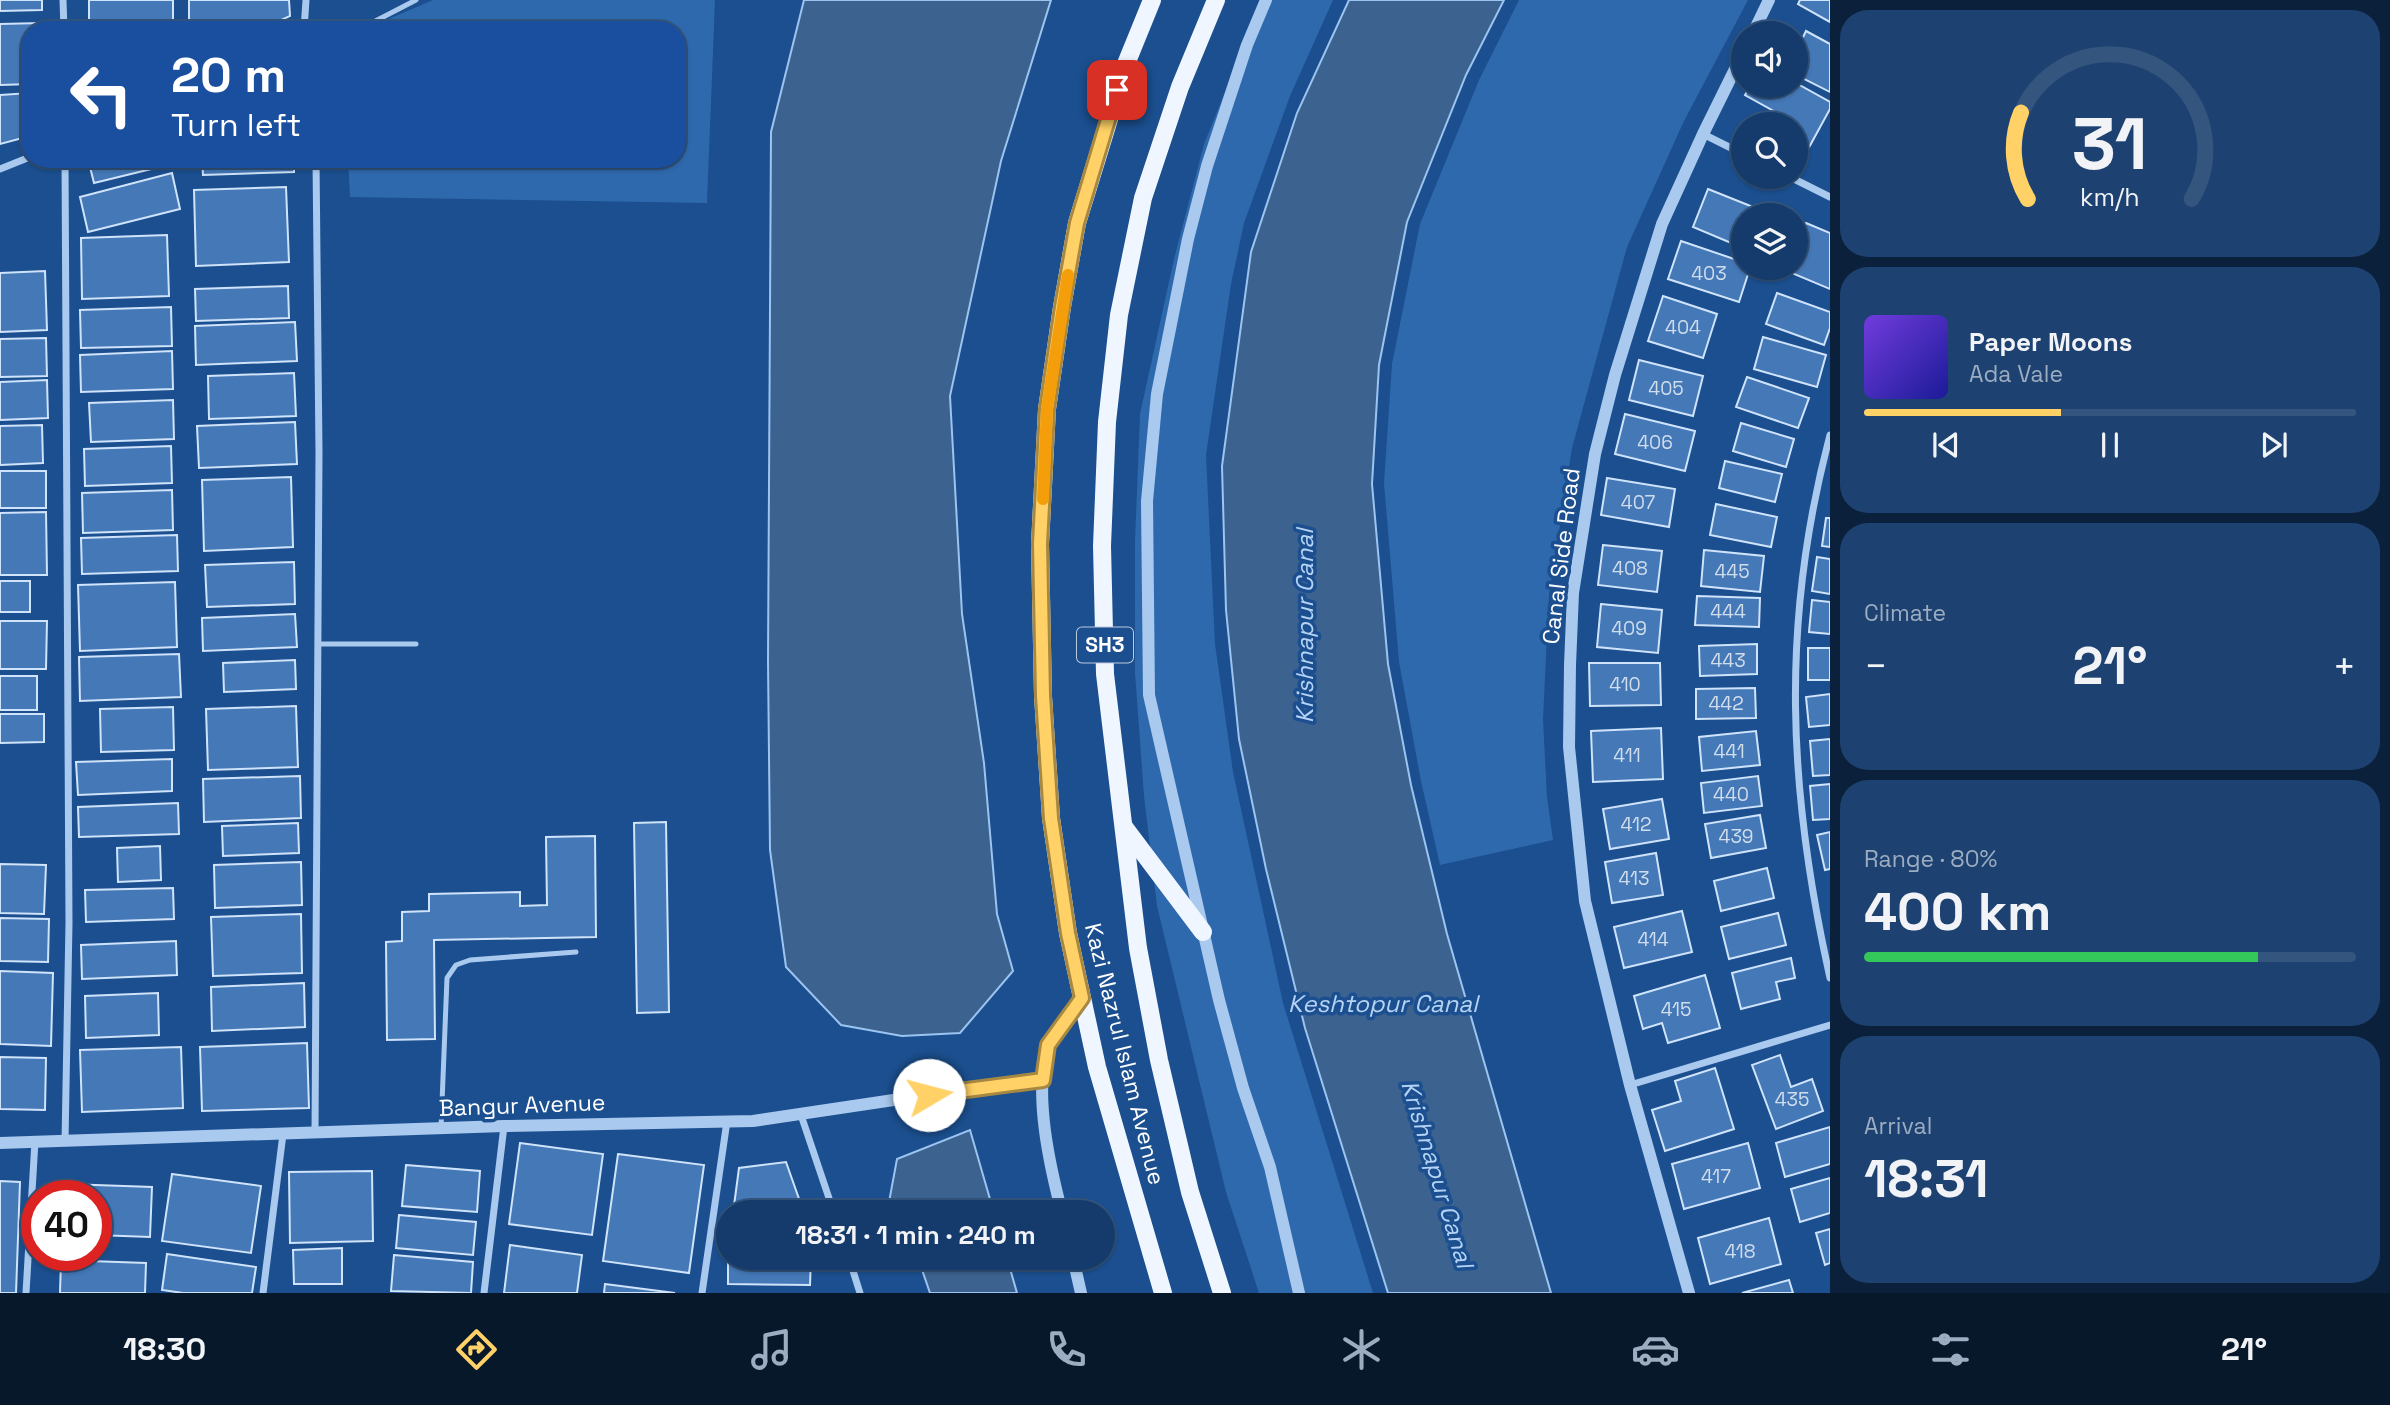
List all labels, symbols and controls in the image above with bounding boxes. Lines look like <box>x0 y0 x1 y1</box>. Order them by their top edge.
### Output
map controls <box>1731 21 1808 280</box>
button: sound <box>1731 21 1808 98</box>
text: 20 m <box>171 44 286 106</box>
icon: left <box>56 49 147 140</box>
pin <box>1087 60 1147 120</box>
icon: arrive <box>1098 71 1136 109</box>
text: 31 <box>2072 98 2148 191</box>
text: Turn left <box>171 105 301 145</box>
button: search <box>1731 112 1808 189</box>
text: km/h <box>2080 181 2140 213</box>
button: layers <box>1731 203 1808 280</box>
house number: 403 <box>1691 261 1727 286</box>
house number: 404 <box>1665 315 1701 340</box>
text: Paper Moons <box>1969 325 2132 359</box>
text: Ada Vale <box>1969 359 2063 389</box>
house number: 405 <box>1648 376 1684 401</box>
icon: previous <box>1927 426 1965 464</box>
icon: pause <box>2091 426 2129 464</box>
icon: next <box>2255 426 2293 464</box>
house number: 406 <box>1637 430 1673 455</box>
street label: Canal Side Road <box>1535 466 1587 646</box>
house number: 407 <box>1621 490 1655 515</box>
water label: Krishnapur Canal <box>1289 526 1320 723</box>
house number: 408 <box>1612 556 1648 581</box>
house number: 445 <box>1714 559 1750 584</box>
text: Climate <box>1864 598 1946 628</box>
house number: 444 <box>1710 599 1746 624</box>
house number: 409 <box>1611 616 1647 641</box>
road number: SH3 <box>1077 628 1133 662</box>
text: 21° <box>2073 633 2147 699</box>
text: − <box>1864 642 1888 690</box>
text: + <box>2332 642 2356 690</box>
house number: 443 <box>1710 648 1746 673</box>
house number: 410 <box>1609 672 1641 697</box>
house number: 442 <box>1708 691 1744 716</box>
house number: 441 <box>1713 739 1745 764</box>
house number: 411 <box>1613 743 1641 768</box>
house number: 440 <box>1713 782 1749 807</box>
house number: 412 <box>1621 812 1651 837</box>
house number: 439 <box>1719 824 1753 849</box>
text: Range · 80% <box>1864 844 1997 874</box>
house number: 413 <box>1619 866 1649 891</box>
text: 400 km <box>1864 879 2051 945</box>
street label: Kazi Nazrul Islam Avenue <box>1078 920 1172 1188</box>
house number: 414 <box>1637 927 1669 952</box>
water label: Keshtopur Canal <box>1288 988 1481 1019</box>
house number: 415 <box>1661 997 1691 1022</box>
position arrow <box>892 1058 966 1132</box>
water label: Krishnapur Canal <box>1394 1076 1482 1274</box>
street label: Bangur Avenue <box>438 1087 606 1123</box>
house number: 435 <box>1775 1087 1809 1112</box>
text: Arrival <box>1864 1111 1932 1141</box>
text: 18:31 <box>1864 1146 1988 1212</box>
house number: 417 <box>1701 1164 1731 1189</box>
speed limit sign: 40 <box>21 1180 112 1271</box>
text: 18:31 · 1 min · 240 m <box>795 1218 1036 1252</box>
house number: 418 <box>1724 1239 1756 1264</box>
icon: directions <box>452 1325 501 1374</box>
icon: music <box>747 1325 796 1374</box>
icon: phone <box>1042 1325 1091 1374</box>
icon: climate <box>1337 1325 1386 1374</box>
icon: car <box>1631 1325 1680 1374</box>
icon: filters <box>1926 1325 1975 1374</box>
text: 18:30 <box>123 1329 206 1369</box>
text: 21° <box>2221 1329 2267 1369</box>

